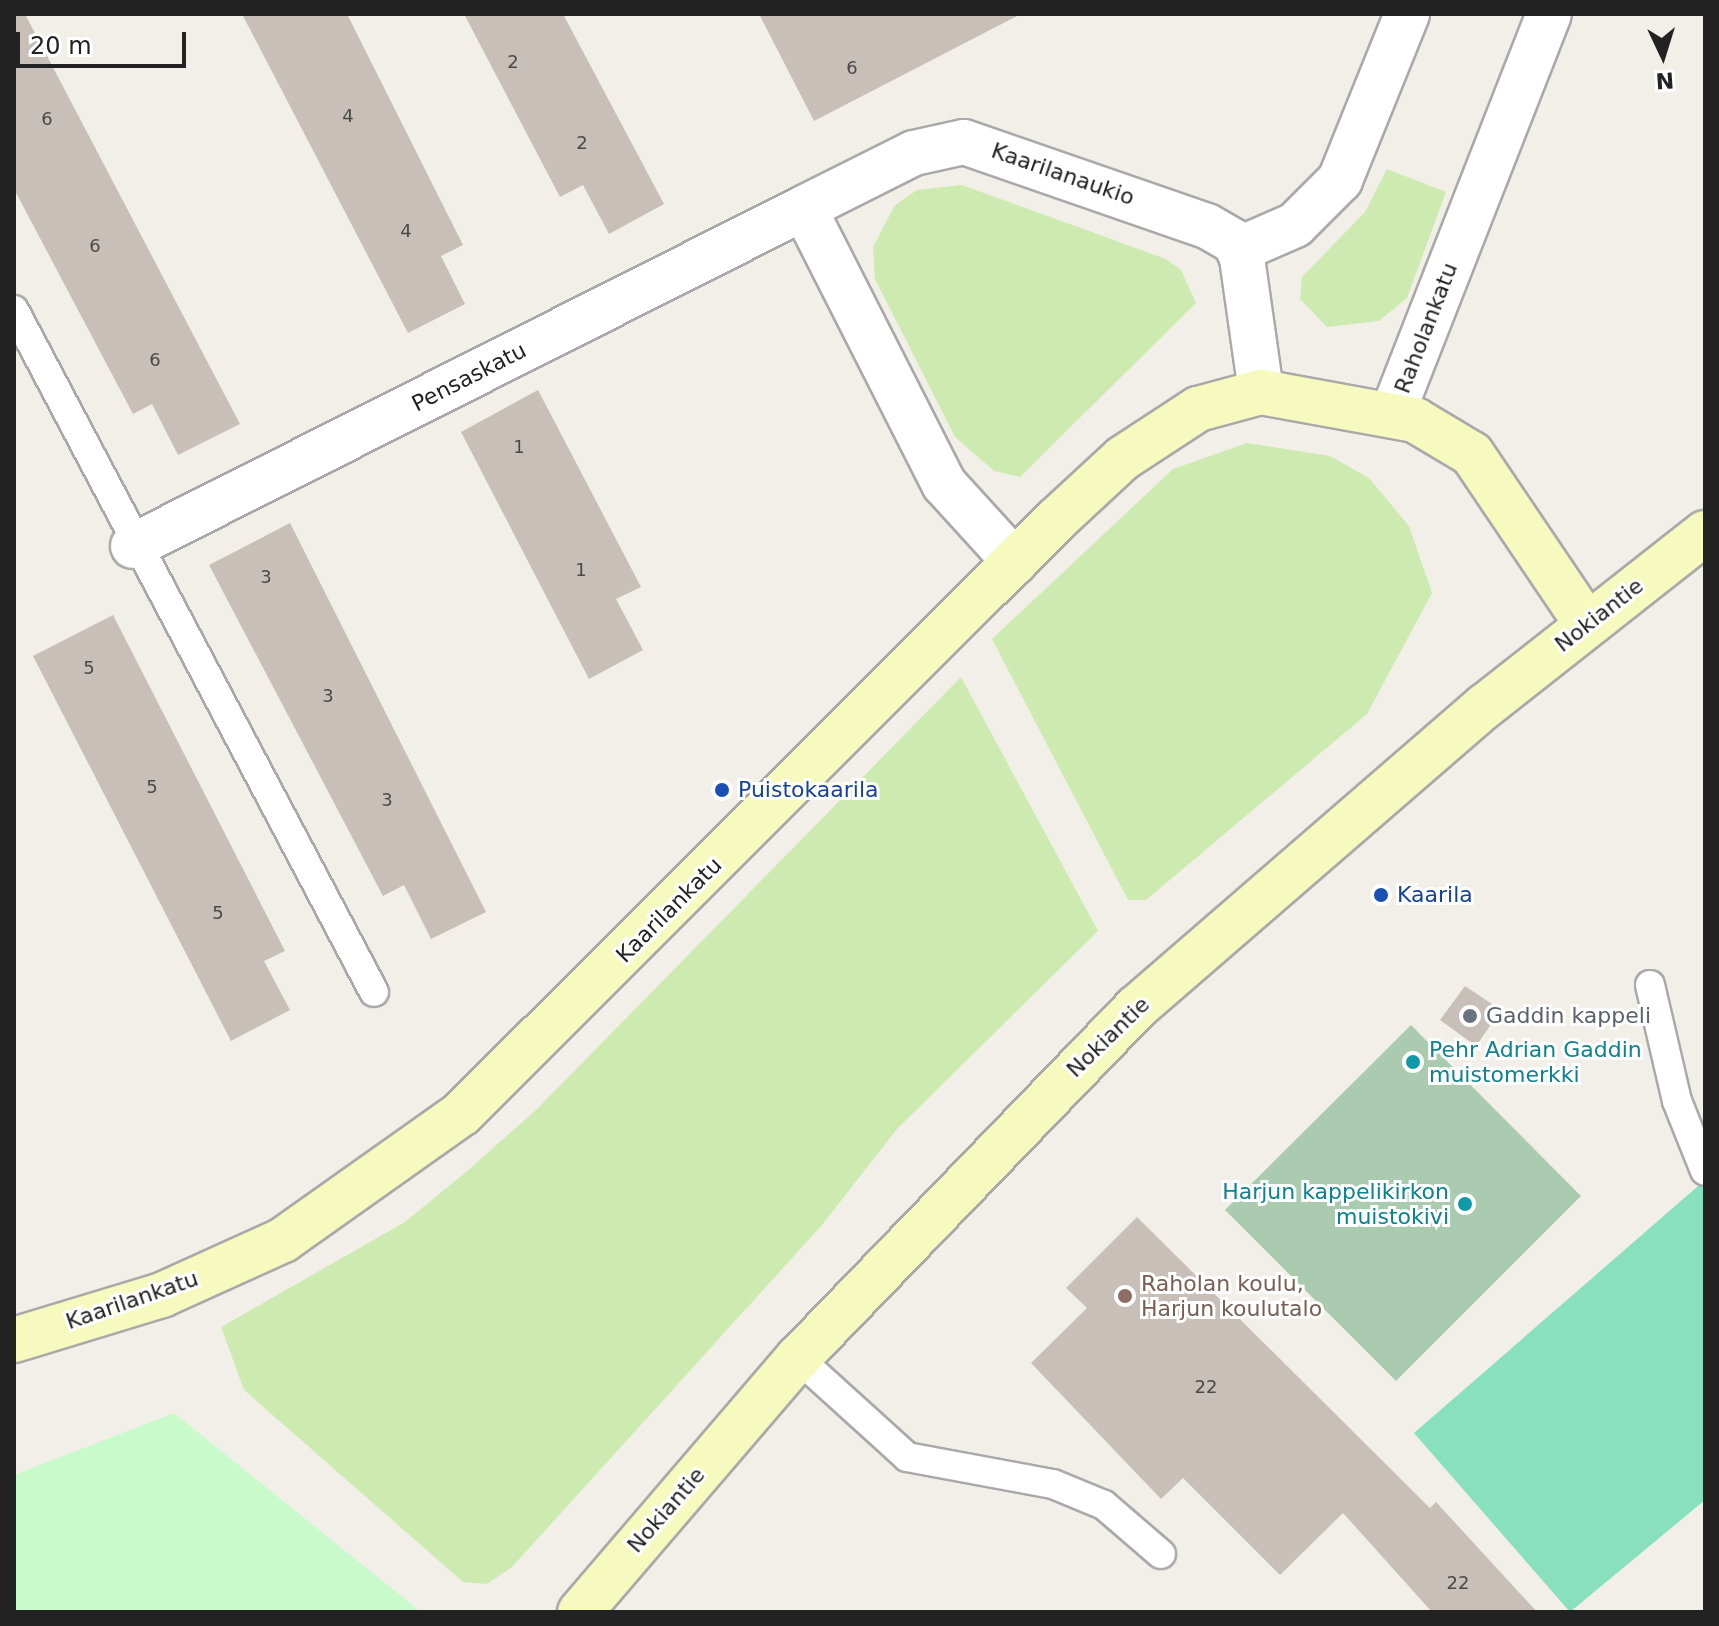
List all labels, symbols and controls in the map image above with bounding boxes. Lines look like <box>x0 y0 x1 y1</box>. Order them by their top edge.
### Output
scale bar <box>20 16 190 66</box>
north arrow <box>1623 16 1703 96</box>
text: 20 m <box>30 32 92 60</box>
house number: 2 <box>507 51 519 73</box>
house number: 6 <box>846 57 858 79</box>
text: N <box>1655 67 1675 94</box>
house number: 4 <box>342 105 354 127</box>
house number: 6 <box>41 108 53 130</box>
house number: 2 <box>576 132 588 154</box>
street label: Kaarilanaukio <box>988 137 1138 211</box>
house number: 4 <box>400 220 412 242</box>
house number: 6 <box>89 235 101 257</box>
street label: Raholankatu <box>1389 259 1463 397</box>
street label: Pensaskatu <box>407 337 531 417</box>
house number: 6 <box>149 349 161 371</box>
house number: 1 <box>513 436 525 458</box>
house number: 1 <box>575 559 587 581</box>
house number: 3 <box>260 566 272 588</box>
street label: Nokiantie <box>1550 572 1648 658</box>
house number: 5 <box>83 657 95 679</box>
house number: 3 <box>322 685 334 707</box>
house number: 5 <box>146 776 158 798</box>
place label: Puistokaarila <box>738 777 879 803</box>
marker: Puistokaarila <box>713 781 731 799</box>
house number: 3 <box>381 789 393 811</box>
street label: Kaarilankatu <box>611 852 727 968</box>
place label: Kaarila <box>1397 882 1473 908</box>
marker: Kaarila <box>1372 886 1390 904</box>
house number: 5 <box>212 902 224 924</box>
street label: Nokiantie <box>1061 991 1155 1083</box>
place label: Gaddin kappeli <box>1486 1003 1651 1029</box>
marker: Gaddin kappeli <box>1461 1007 1479 1025</box>
place label: Pehr Adrian Gaddin muistomerkki <box>1429 1036 1642 1088</box>
marker: Pehr Adrian Gaddin muistomerkki <box>1404 1053 1422 1071</box>
place label: Harjun kappelikirkon muistokivi <box>1222 1178 1449 1230</box>
marker: Harjun kappelikirkon muistokivi <box>1456 1195 1474 1213</box>
street label: Kaarilankatu <box>62 1265 202 1335</box>
place label: Raholan koulu, Harjun koulutalo <box>1141 1270 1322 1322</box>
marker: Raholan koulu, Harjun koulutalo <box>1116 1287 1134 1305</box>
house number: 22 <box>1195 1376 1217 1398</box>
street label: Nokiantie <box>622 1462 710 1558</box>
house number: 22 <box>1447 1572 1469 1594</box>

